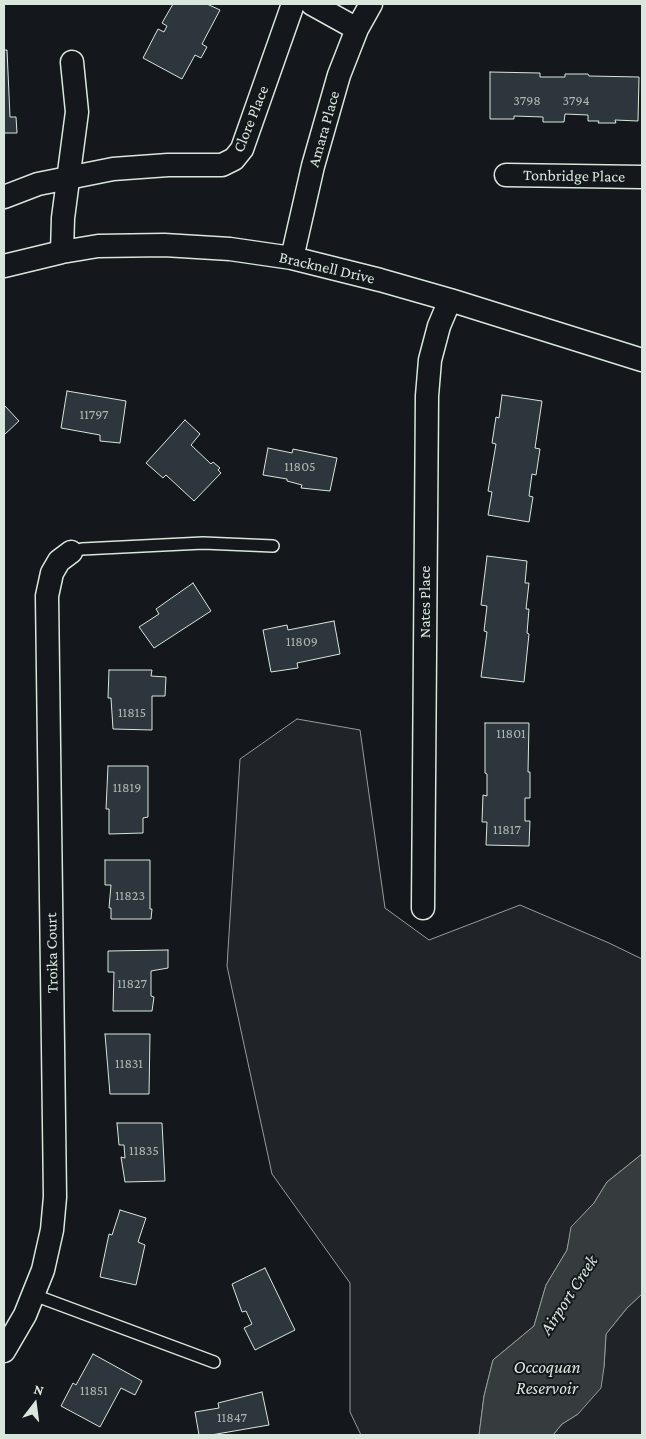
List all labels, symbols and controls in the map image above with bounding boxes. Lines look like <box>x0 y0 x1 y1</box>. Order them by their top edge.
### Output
street label: Clore Place <box>229 83 273 155</box>
street label: Amara Place <box>304 89 344 169</box>
house number: 3798 <box>513 93 541 109</box>
house number: 3794 <box>562 93 590 109</box>
street label: Tonbridge Place <box>523 166 625 186</box>
street label: Bracknell Drive <box>277 248 377 288</box>
house number: 11797 <box>79 407 109 423</box>
house number: 11805 <box>284 459 316 475</box>
street label: Nates Place <box>415 566 435 638</box>
house number: 11809 <box>286 634 318 650</box>
house number: 11815 <box>118 705 146 721</box>
house number: 11801 <box>496 726 526 742</box>
house number: 11819 <box>113 780 141 796</box>
house number: 11817 <box>493 822 521 838</box>
house number: 11823 <box>115 888 145 904</box>
street label: Troika Court <box>42 912 62 994</box>
house number: 11827 <box>117 976 147 992</box>
house number: 11831 <box>115 1056 143 1072</box>
house number: 11835 <box>129 1143 159 1159</box>
water label: Airport Creek <box>535 1251 603 1339</box>
water label: Occoquan Reservoir <box>513 1356 581 1398</box>
north arrow <box>10 1379 60 1429</box>
text: N <box>32 1381 46 1398</box>
house number: 11851 <box>80 1383 108 1399</box>
house number: 11847 <box>217 1410 247 1426</box>

